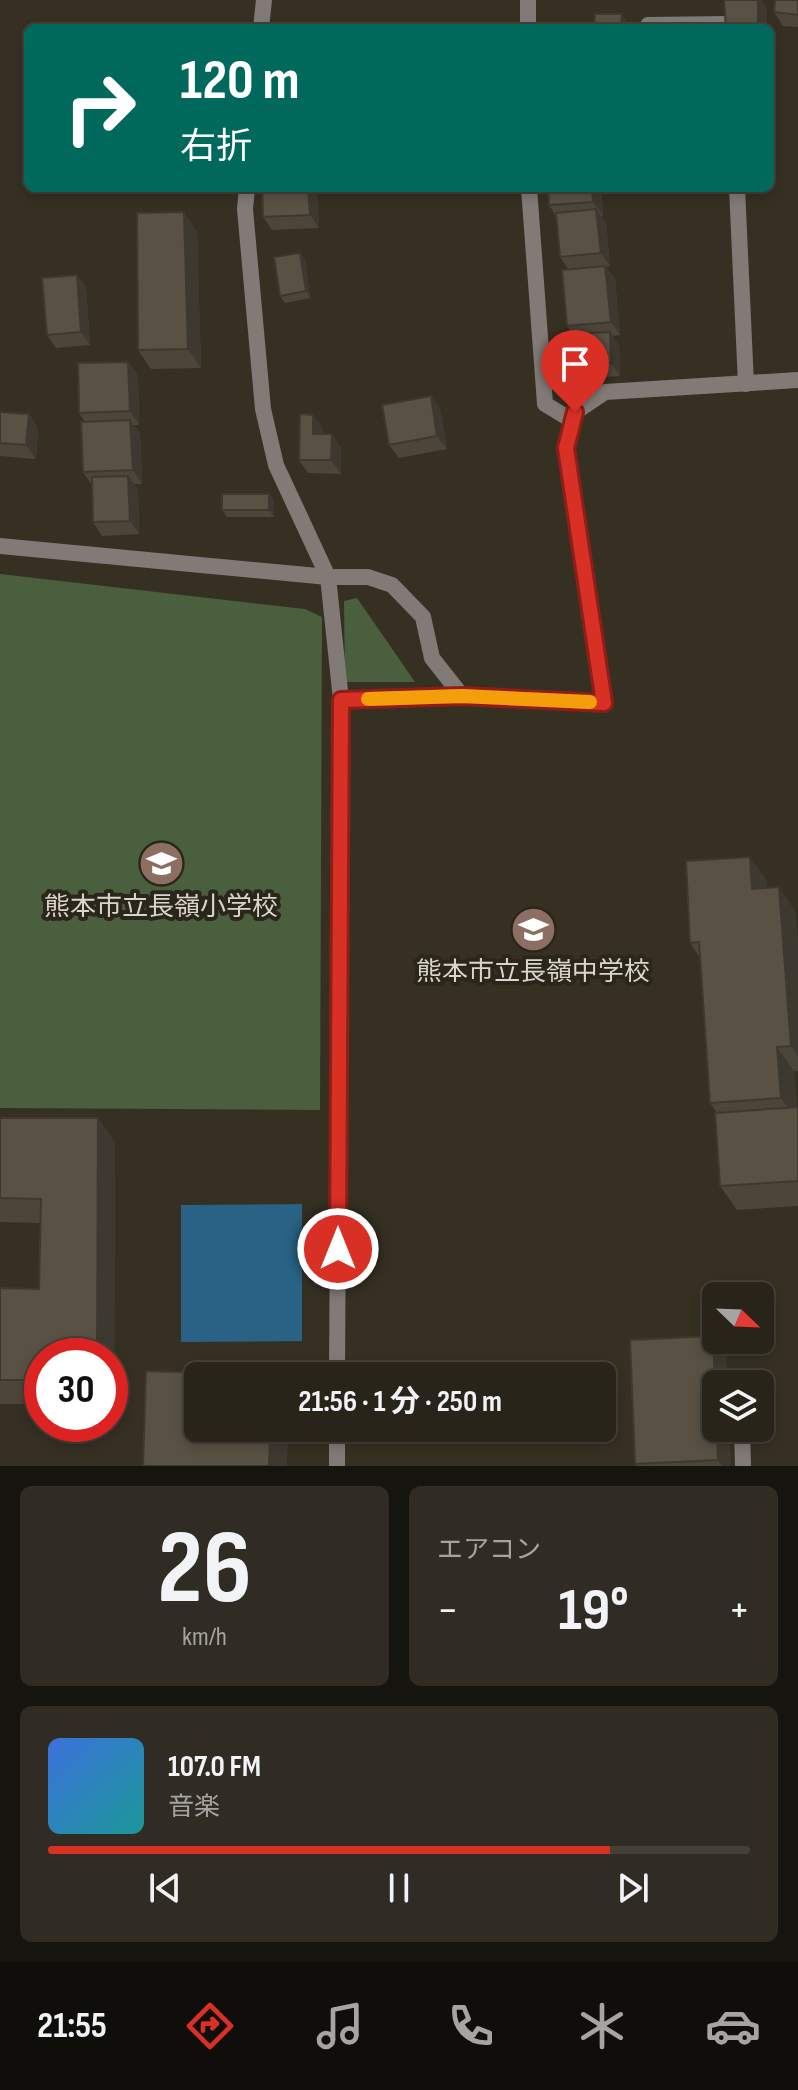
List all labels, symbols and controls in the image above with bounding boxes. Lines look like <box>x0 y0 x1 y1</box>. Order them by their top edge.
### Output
text: 120 m <box>180 48 300 115</box>
icon: right <box>48 56 152 160</box>
text: 右折 <box>180 126 252 169</box>
pin <box>541 330 609 412</box>
icon: arrive <box>553 342 597 386</box>
school or university icon: 熊本市立長嶺小学校 <box>137 840 185 888</box>
place label: 熊本市立長嶺小学校 <box>44 892 278 923</box>
school or university icon: 熊本市立長嶺中学校 <box>509 905 557 953</box>
place label: 熊本市立長嶺中学校 <box>416 957 650 988</box>
position arrow <box>296 1207 380 1291</box>
north arrow <box>702 1282 774 1354</box>
map controls <box>702 1282 774 1442</box>
speed limit sign: 30 <box>24 1338 128 1442</box>
button: layers <box>702 1370 774 1442</box>
text: 21:56 · 1 分 · 250 m <box>298 1384 502 1420</box>
text: 26 <box>157 1507 252 1632</box>
text: エアコン <box>437 1535 541 1566</box>
text: 19° <box>558 1575 629 1647</box>
text: − <box>437 1584 459 1637</box>
text: + <box>728 1584 750 1637</box>
text: km/h <box>182 1622 227 1653</box>
text: 107.0 FM <box>168 1749 261 1785</box>
text: 音楽 <box>168 1792 220 1823</box>
icon: previous <box>143 1866 187 1910</box>
icon: pause <box>377 1866 421 1910</box>
icon: next <box>611 1866 655 1910</box>
icon: directions <box>182 1998 238 2054</box>
icon: music <box>312 1998 368 2054</box>
icon: phone <box>443 1998 499 2054</box>
icon: climate <box>574 1998 630 2054</box>
icon: car <box>705 1998 761 2054</box>
text: 21:55 <box>37 2005 107 2048</box>

